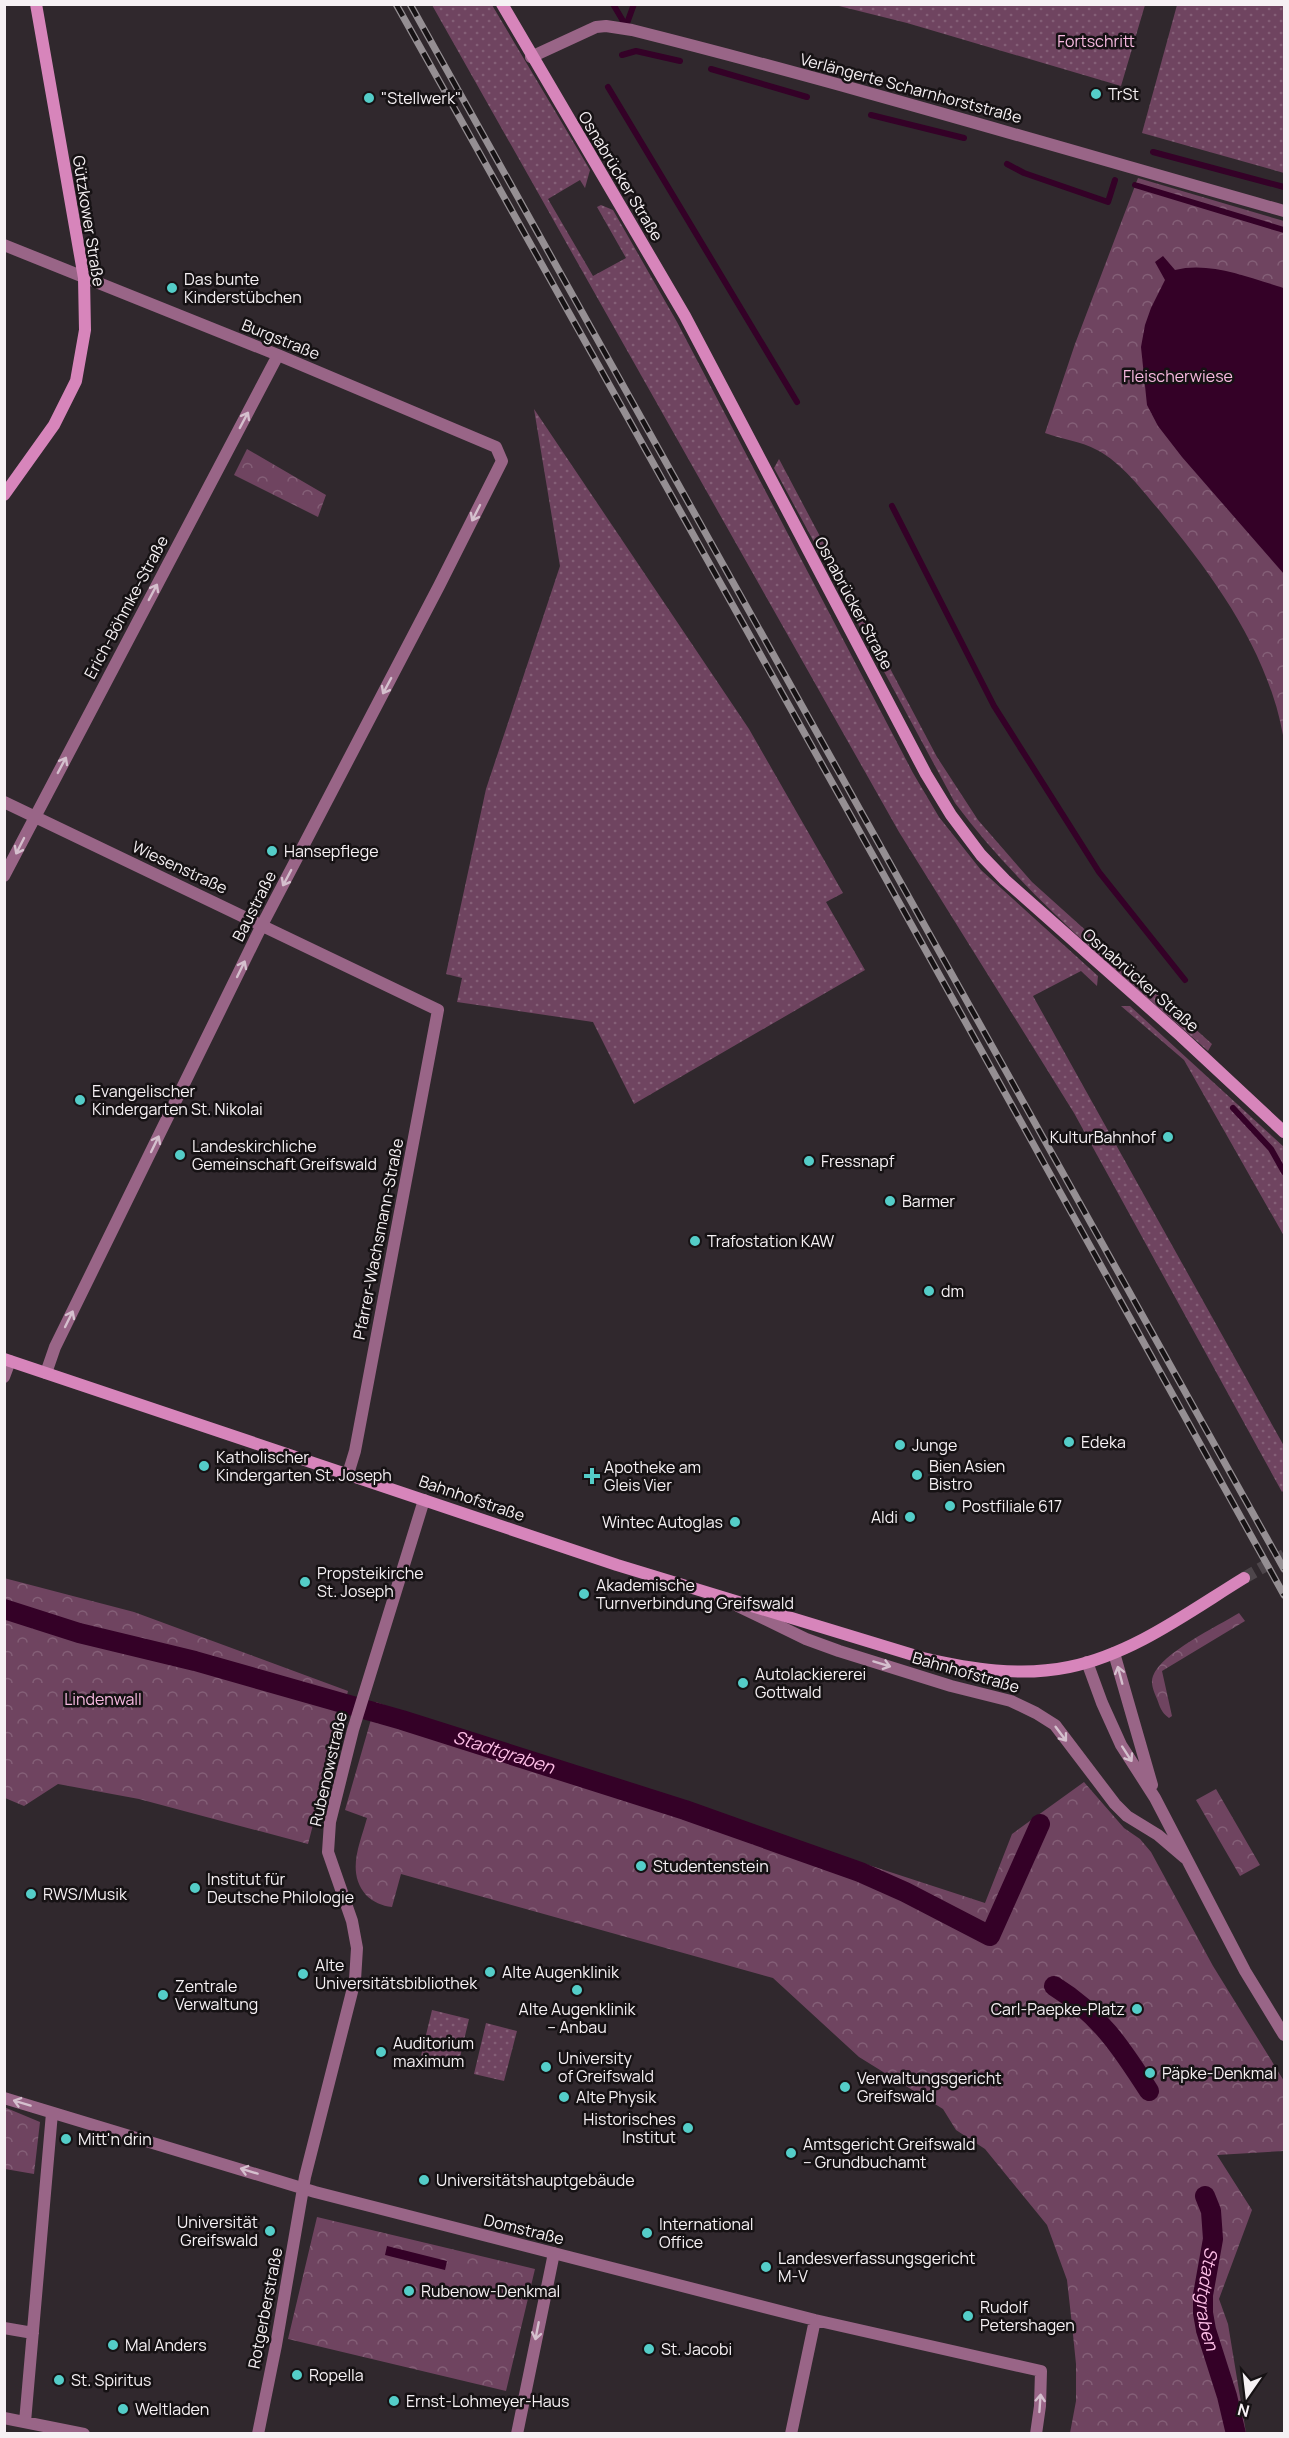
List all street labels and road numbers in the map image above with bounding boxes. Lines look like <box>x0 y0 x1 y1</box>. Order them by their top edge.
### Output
street label: Verlängerte Scharnhorststraße <box>798 48 1024 128</box>
street label: Osnabrücker Straße <box>574 107 668 245</box>
street label: Gützkower Straße <box>68 154 110 288</box>
street label: Burgstraße <box>239 313 323 365</box>
street label: Erich-Böhmke-Straße <box>79 531 173 683</box>
street label: Osnabrücker Straße <box>810 533 898 673</box>
street label: Wiesenstraße <box>129 835 231 899</box>
street label: Baustraße <box>227 867 281 945</box>
street label: Osnabrücker Straße <box>1078 923 1204 1037</box>
street label: Pfarrer-Wachsmann-Straße <box>348 1136 408 1342</box>
street label: Bahnhofstraße <box>416 1470 528 1526</box>
street label: Bahnhofstraße <box>910 1646 1022 1698</box>
street label: Rubenowstraße <box>304 1710 352 1828</box>
street label: Domstraße <box>482 2208 566 2250</box>
street label: Rotgerberstraße <box>242 2246 288 2370</box>

